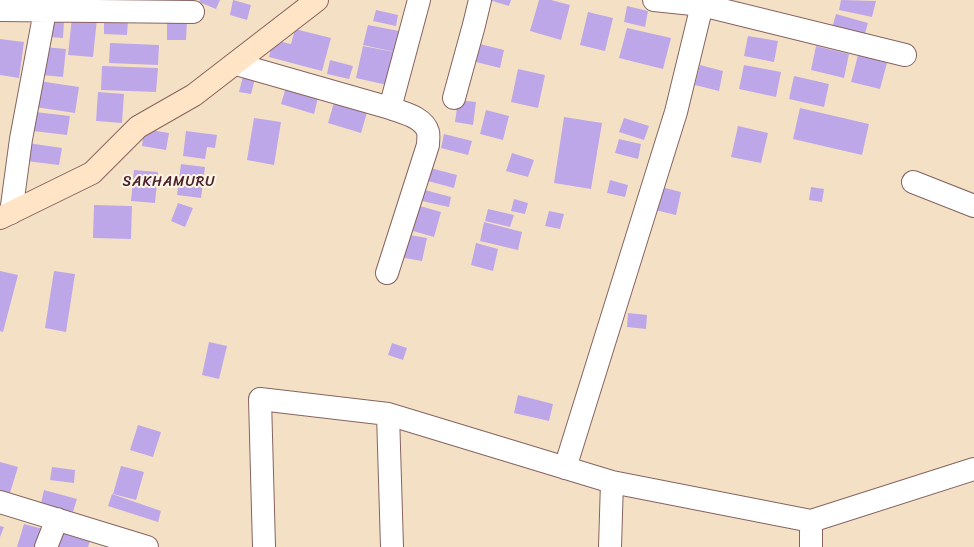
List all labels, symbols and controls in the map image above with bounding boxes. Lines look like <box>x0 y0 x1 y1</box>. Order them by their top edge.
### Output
district label: SAKHAMURU <box>123 174 215 190</box>

